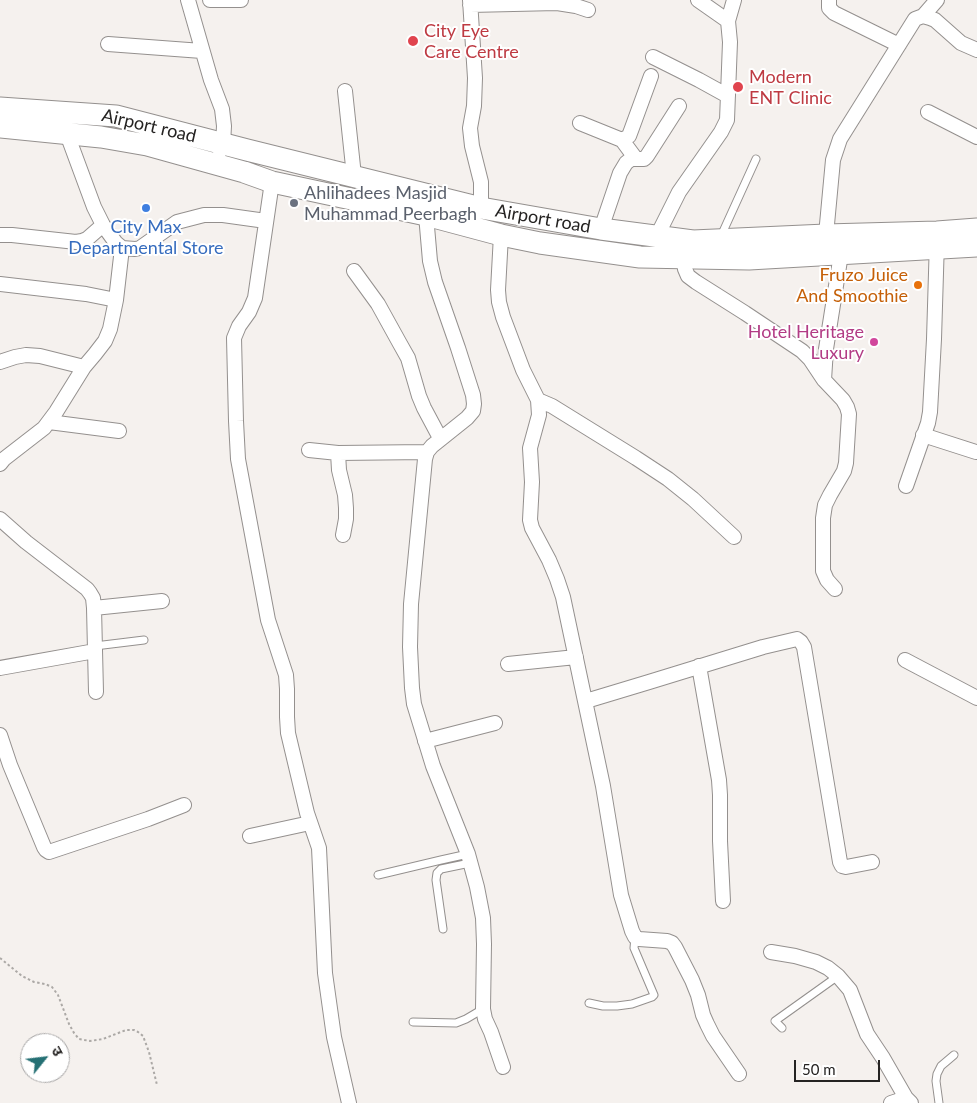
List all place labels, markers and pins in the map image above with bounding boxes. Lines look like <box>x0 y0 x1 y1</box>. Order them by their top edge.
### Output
place label: City Eye Care Centre <box>424 20 519 62</box>
marker: City Eye Care Centre <box>406 34 420 48</box>
place label: Modern ENT Clinic <box>749 66 832 108</box>
marker: Modern ENT Clinic <box>731 80 745 94</box>
place label: Ahlihadees Masjid Muhammad Peerbagh <box>304 182 477 224</box>
marker: Ahlihadees Masjid Muhammad Peerbagh <box>288 197 300 209</box>
marker: City Max Departmental Store <box>140 202 152 214</box>
place label: City Max Departmental Store <box>68 216 224 258</box>
place label: Fruzo Juice And Smoothie <box>796 264 908 306</box>
marker: Fruzo Juice And Smoothie <box>912 279 924 291</box>
place label: Hotel Heritage Luxury <box>748 321 864 364</box>
marker: Hotel Heritage Luxury <box>868 336 880 348</box>

